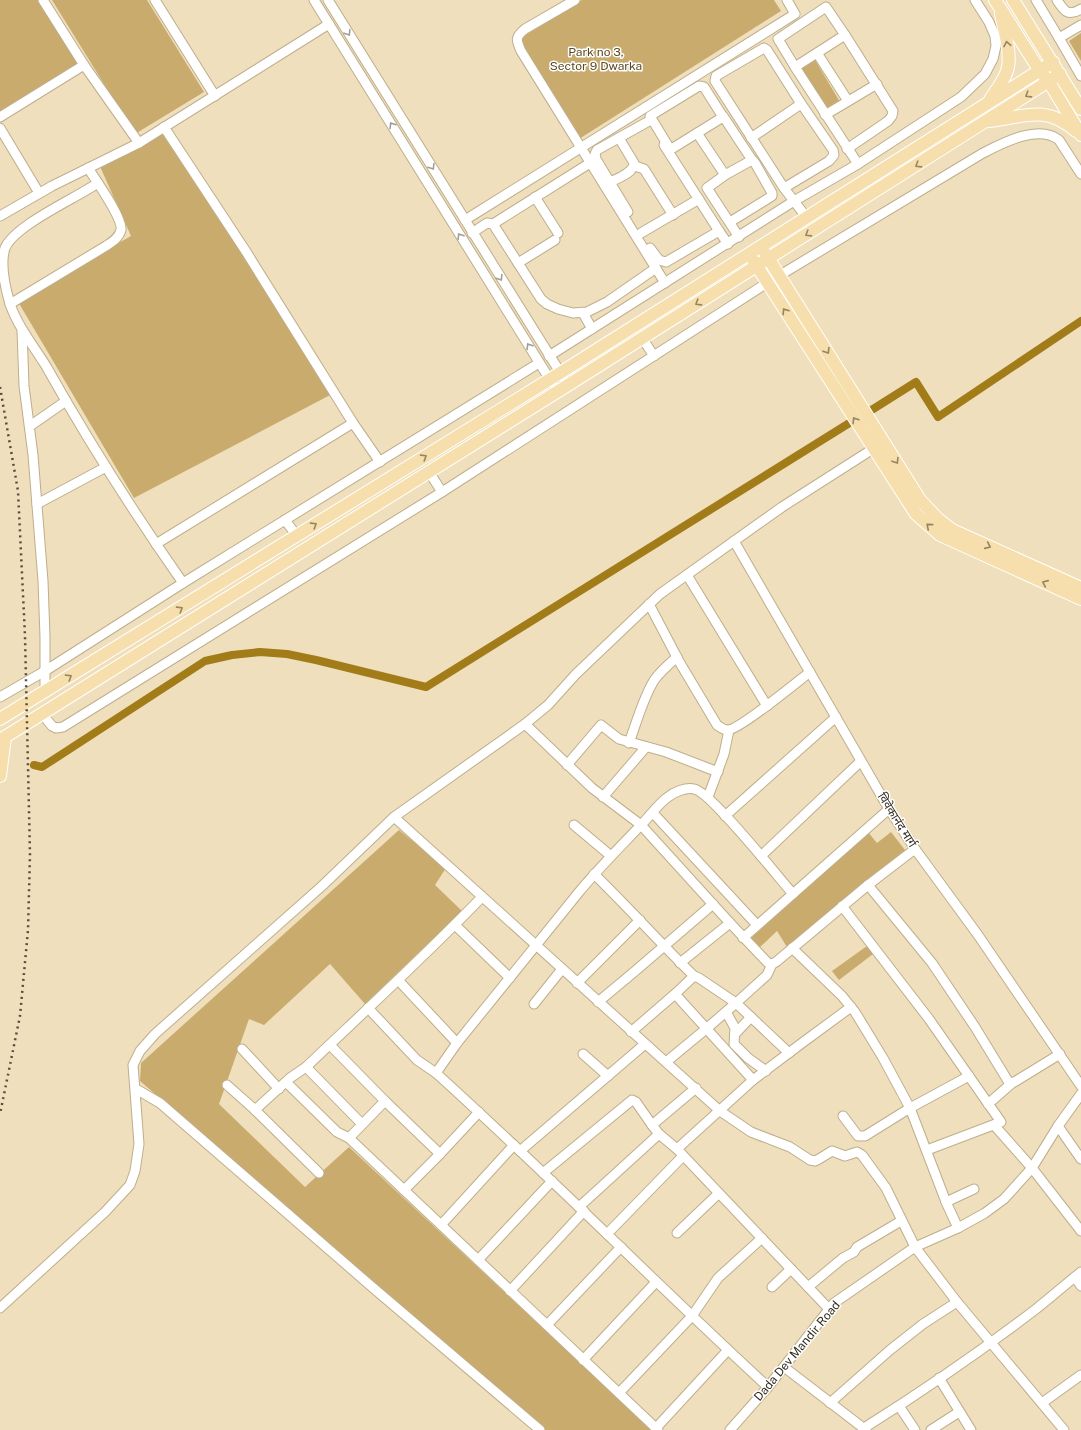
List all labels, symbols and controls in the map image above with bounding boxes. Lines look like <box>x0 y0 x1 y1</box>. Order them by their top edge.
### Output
one-way arrow <box>344 29 351 36</box>
one-way arrow <box>1003 41 1011 47</box>
park label: Park no 3, Sector 9 Dwarka <box>550 45 642 73</box>
one-way arrow <box>1025 91 1032 98</box>
one-way arrow <box>389 122 397 129</box>
one-way arrow <box>915 160 922 167</box>
one-way arrow <box>427 163 435 170</box>
one-way arrow <box>805 229 812 237</box>
one-way arrow <box>458 233 465 240</box>
one-way arrow <box>496 274 503 281</box>
one-way arrow <box>695 298 702 305</box>
one-way arrow <box>783 308 790 315</box>
one-way arrow <box>526 343 534 350</box>
one-way arrow <box>822 347 830 354</box>
one-way arrow <box>853 417 860 424</box>
one-way arrow <box>420 455 427 462</box>
one-way arrow <box>891 457 899 464</box>
one-way arrow <box>310 523 317 530</box>
one-way arrow <box>926 524 934 531</box>
one-way arrow <box>984 541 991 549</box>
one-way arrow <box>1042 580 1050 588</box>
one-way arrow <box>175 606 182 613</box>
one-way arrow <box>65 674 72 682</box>
street label: विवेकानंद मार्ग <box>875 790 921 851</box>
street label: Dada Dev Mandir Road <box>751 1298 843 1404</box>

